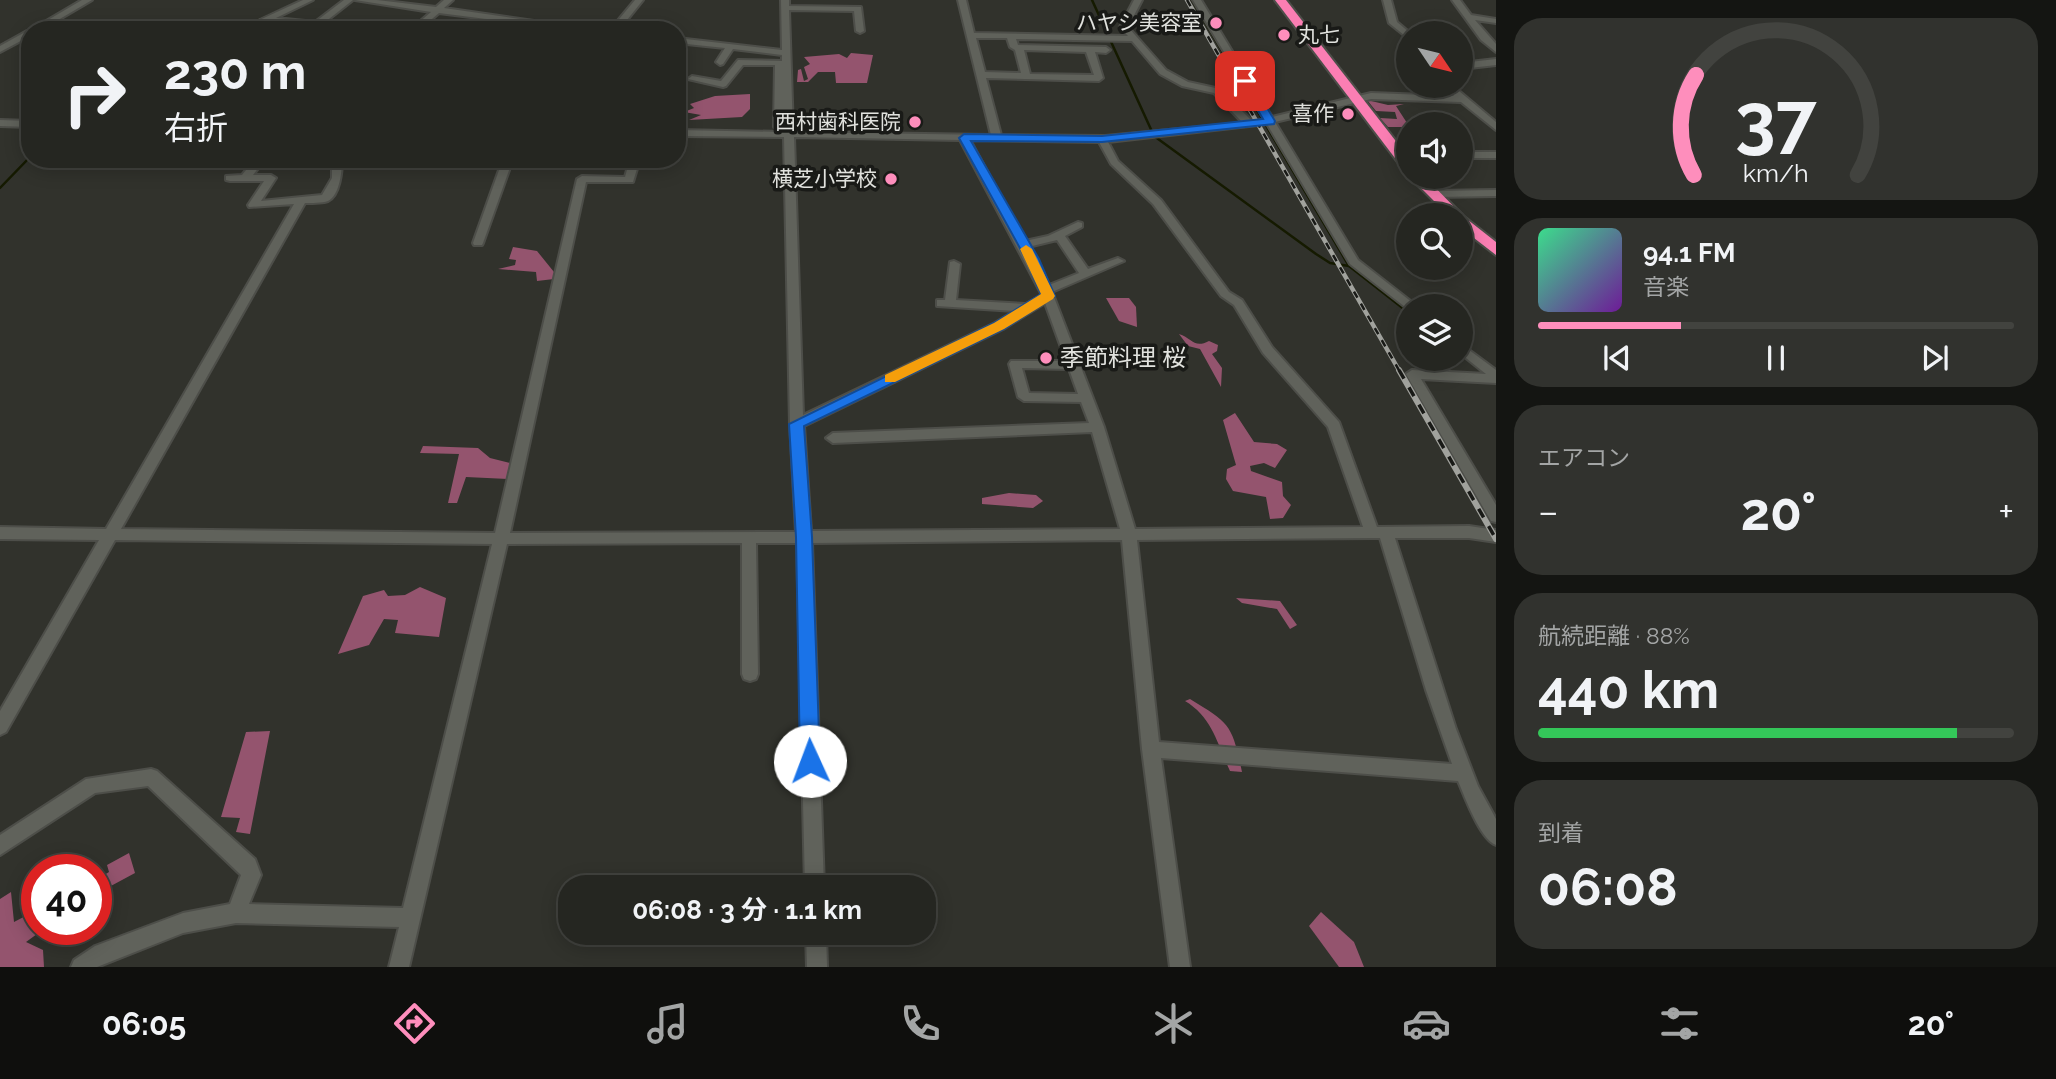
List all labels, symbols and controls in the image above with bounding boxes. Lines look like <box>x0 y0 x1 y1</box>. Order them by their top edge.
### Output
place label: ハヤシ美容室 <box>1076 10 1202 35</box>
marker: ハヤシ美容室 <box>1208 15 1224 31</box>
north arrow <box>1396 21 1474 98</box>
map controls <box>1396 21 1473 371</box>
place label: 丸七 <box>1298 22 1340 47</box>
marker: 丸七 <box>1276 27 1292 43</box>
text: 230 m <box>164 43 306 100</box>
icon: right <box>49 49 140 140</box>
pin <box>1215 51 1275 111</box>
icon: arrive <box>1226 62 1264 100</box>
text: 37 <box>1735 77 1817 162</box>
place label: 喜作 <box>1292 101 1334 126</box>
marker: 喜作 <box>1340 106 1356 122</box>
text: 右折 <box>164 109 228 146</box>
place label: 西村歯科医院 <box>775 109 901 134</box>
button: sound <box>1396 112 1473 189</box>
marker: 西村歯科医院 <box>907 114 923 130</box>
text: km/h <box>1743 158 1809 188</box>
place label: 横芝小学校 <box>772 166 877 191</box>
marker: 横芝小学校 <box>883 171 899 187</box>
button: search <box>1396 203 1473 280</box>
text: 94.1 FM <box>1643 238 1736 268</box>
text: 音楽 <box>1643 273 1689 300</box>
button: layers <box>1396 294 1473 371</box>
icon: previous <box>1598 339 1636 377</box>
icon: pause <box>1757 339 1795 377</box>
icon: next <box>1916 339 1954 377</box>
place label: 季節料理 桜 <box>1060 343 1186 372</box>
marker: 季節料理 桜 <box>1038 350 1054 366</box>
text: エアコン <box>1538 444 1630 471</box>
text: 20° <box>1741 481 1816 542</box>
text: − <box>1538 489 1558 534</box>
text: + <box>1998 489 2014 534</box>
text: 航続距離 · 88% <box>1538 622 1690 649</box>
text: 440 km <box>1538 659 1719 720</box>
position arrow <box>773 724 847 798</box>
text: 到着 <box>1538 819 1584 846</box>
speed limit sign: 40 <box>21 854 112 945</box>
text: 06:08 <box>1538 856 1678 917</box>
text: 06:08 · 3 分 · 1.1 km <box>632 895 862 925</box>
icon: directions <box>390 999 439 1048</box>
icon: music <box>643 999 692 1048</box>
icon: phone <box>896 999 945 1048</box>
icon: climate <box>1149 999 1198 1048</box>
icon: car <box>1402 999 1451 1048</box>
icon: filters <box>1655 999 1704 1048</box>
text: 06:05 <box>102 1005 186 1042</box>
text: 20° <box>1908 1005 1954 1042</box>

